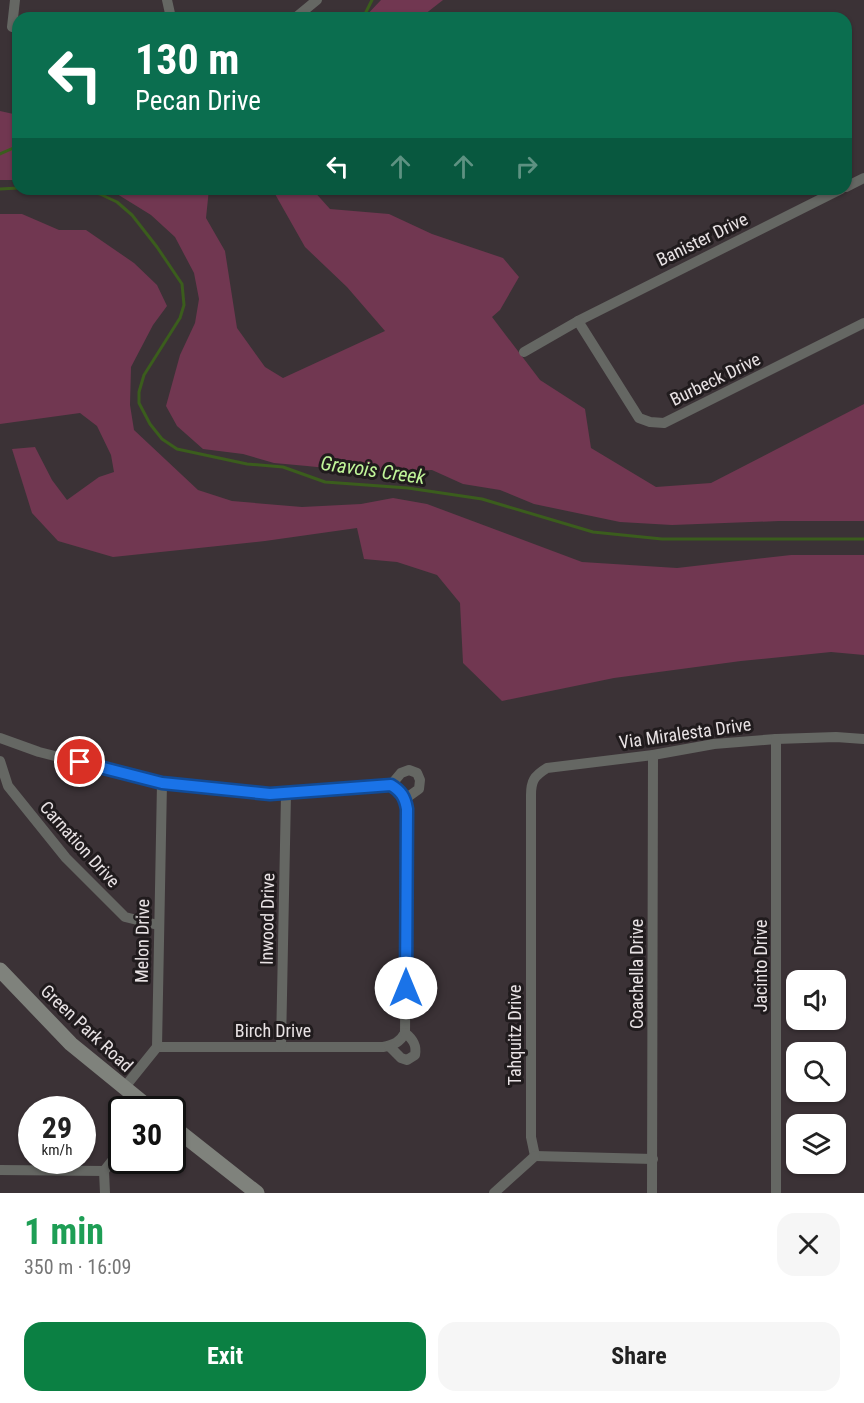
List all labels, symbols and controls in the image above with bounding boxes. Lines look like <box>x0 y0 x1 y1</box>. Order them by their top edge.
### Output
text: 130 m <box>135 35 240 84</box>
icon: left <box>36 36 114 114</box>
text: Pecan Drive <box>135 85 261 117</box>
icon: left <box>321 150 354 183</box>
icon: ahead <box>384 150 417 183</box>
icon: ahead <box>447 150 480 183</box>
icon: right <box>510 150 543 183</box>
street label: Banister Drive <box>653 208 751 270</box>
street label: Burbeck Drive <box>666 348 764 410</box>
water label: Gravois Creek <box>319 451 428 489</box>
street label: Via Miralesta Drive <box>618 713 752 753</box>
pin <box>54 736 105 787</box>
icon: arrive <box>63 745 96 778</box>
street label: Carnation Drive <box>36 797 124 891</box>
street label: Inwood Drive <box>256 873 278 965</box>
street label: Melon Drive <box>131 899 153 983</box>
street label: Coachella Drive <box>626 919 647 1029</box>
street label: Jacinto Drive <box>750 920 771 1012</box>
position arrow <box>374 956 438 1020</box>
map controls <box>786 970 846 1174</box>
button: sound <box>786 970 846 1030</box>
street label: Green Park Road <box>37 980 137 1076</box>
street label: Tahquitz Drive <box>504 985 525 1085</box>
street label: Birch Drive <box>235 1020 311 1041</box>
button: search <box>786 1042 846 1102</box>
speed limit sign: 30 <box>108 1096 186 1174</box>
text: 29 <box>42 1110 72 1145</box>
button: layers <box>786 1114 846 1174</box>
text: km/h <box>42 1141 72 1159</box>
text: 1 min <box>24 1211 104 1253</box>
button: close <box>777 1213 840 1276</box>
text: 350 m · 16:09 <box>24 1255 131 1279</box>
button: Exit <box>24 1322 426 1391</box>
button: Share <box>438 1322 840 1391</box>

